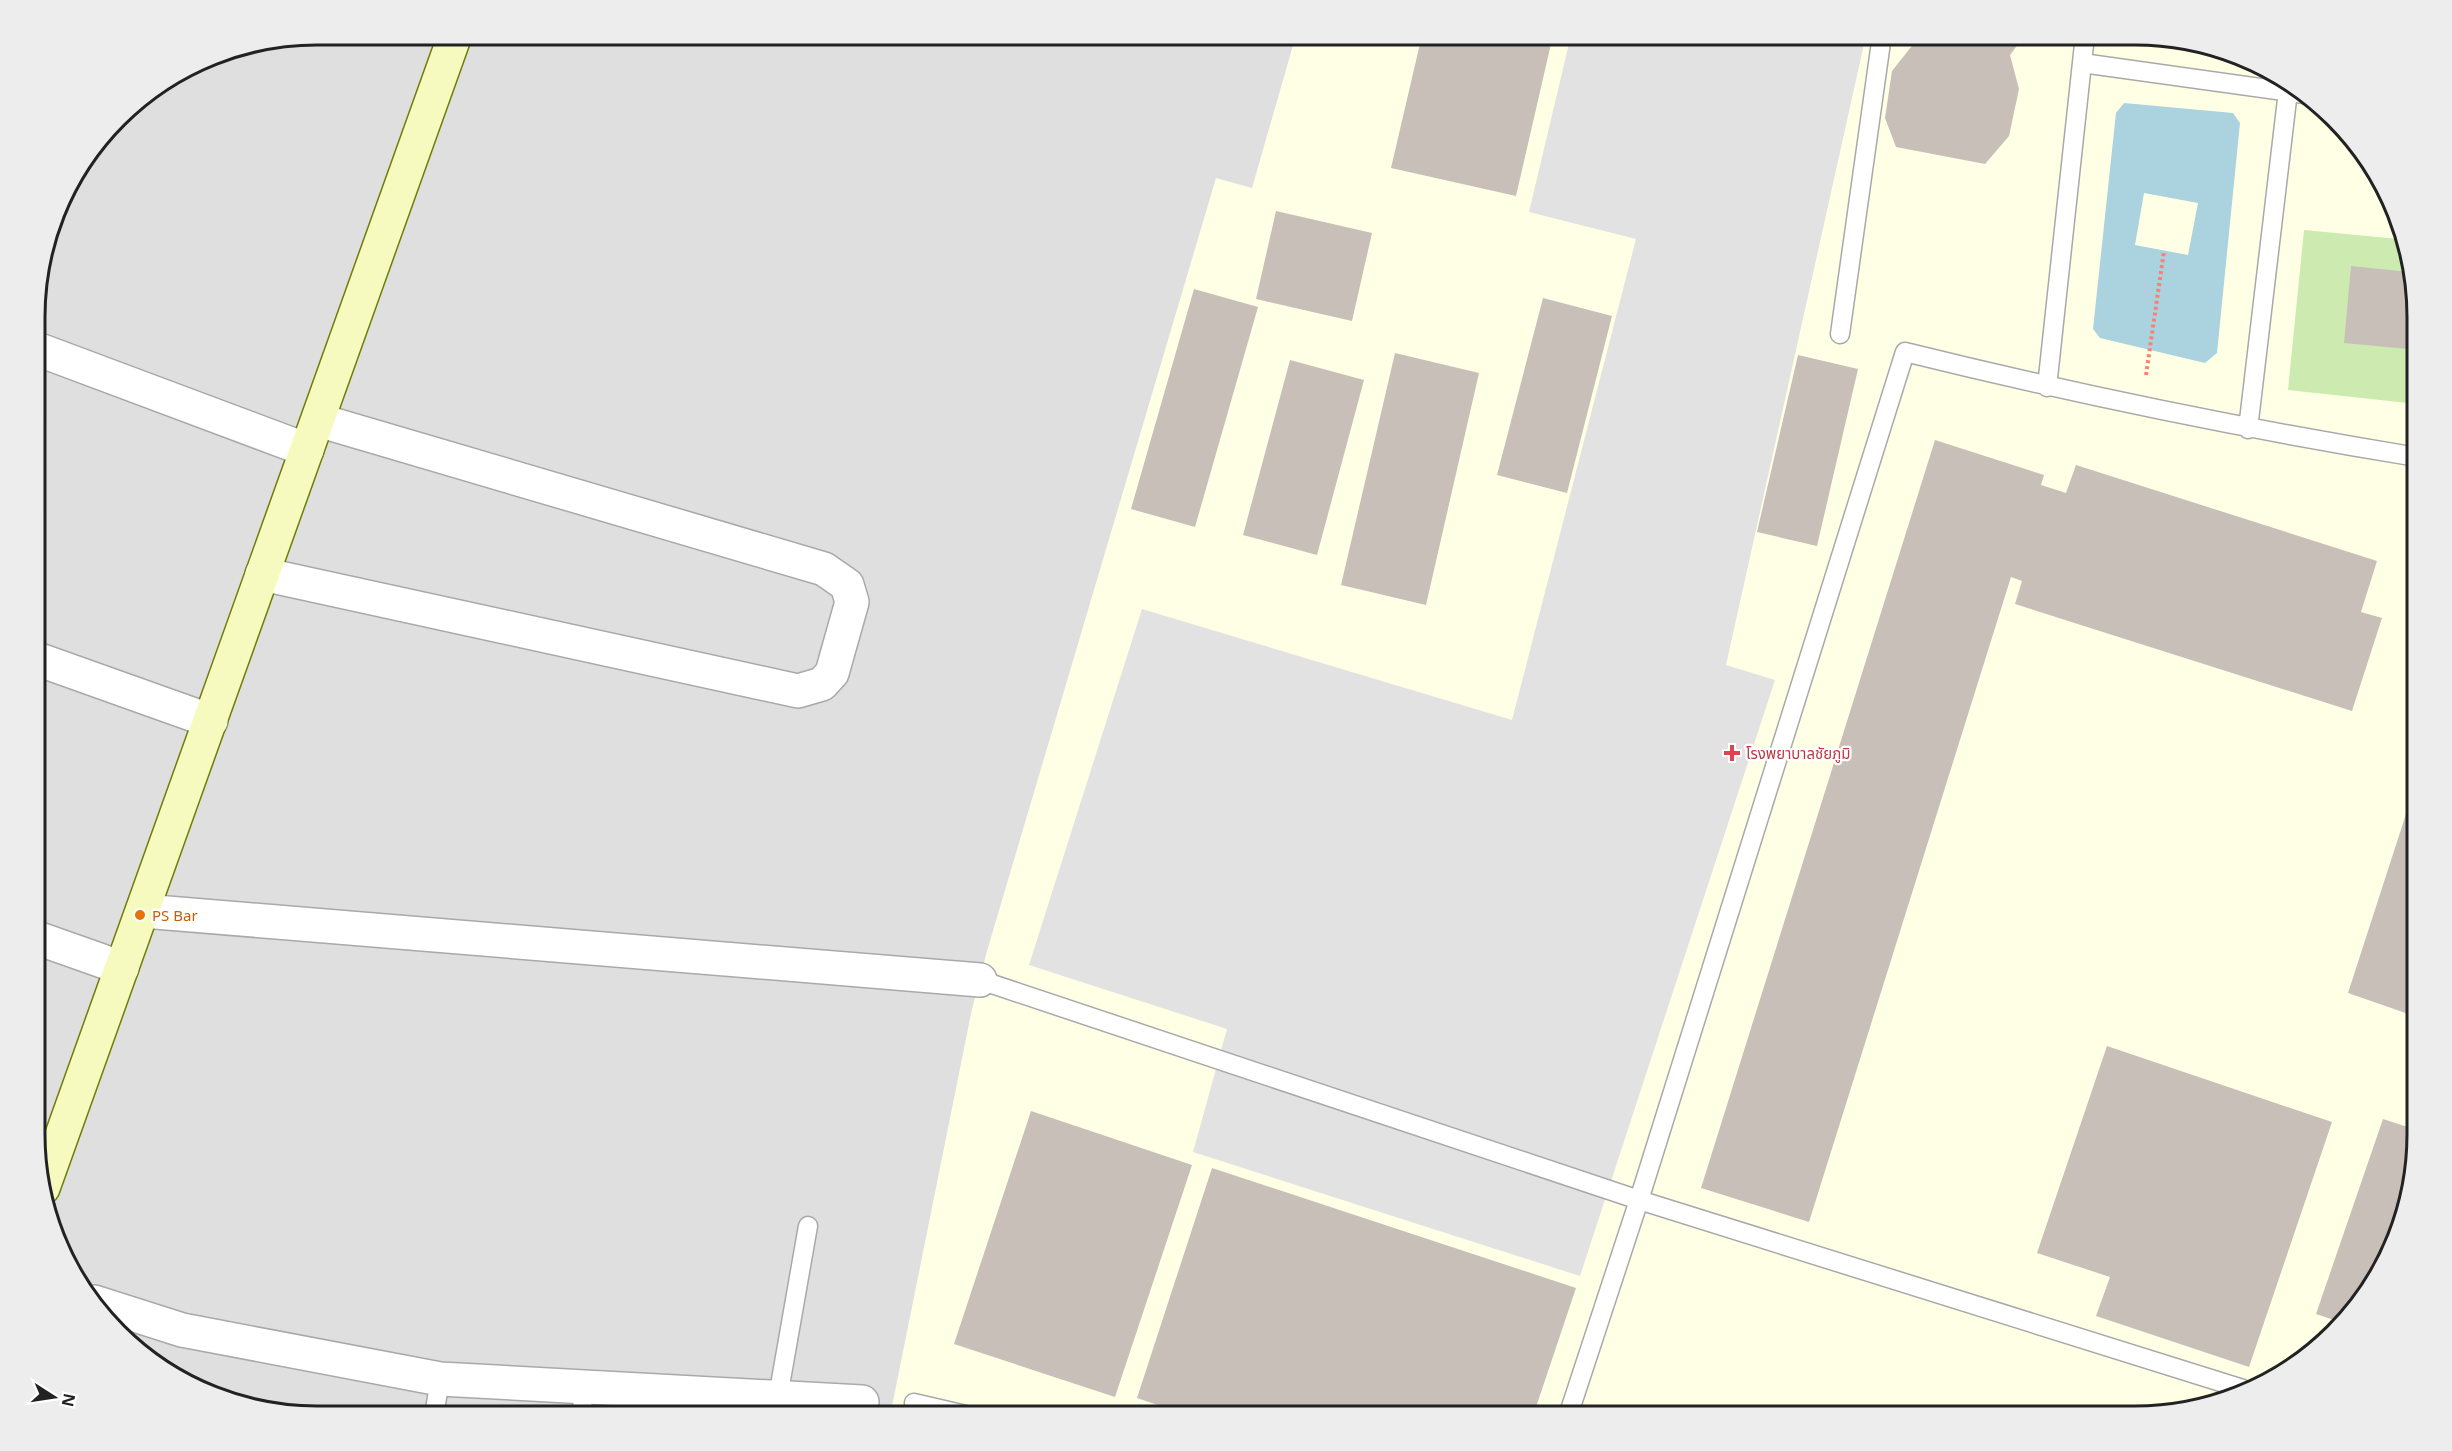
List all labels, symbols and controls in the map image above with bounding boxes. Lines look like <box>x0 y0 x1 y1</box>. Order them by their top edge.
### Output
place label: โรงพยาบาลชัยภูมิ <box>1746 743 1850 763</box>
marker: โรงพยาบาลชัยภูมิ <box>1723 744 1741 762</box>
place label: PS Bar <box>152 905 198 925</box>
marker: PS Bar <box>133 908 147 922</box>
north arrow <box>24 1367 84 1427</box>
text: N <box>57 1391 81 1409</box>

